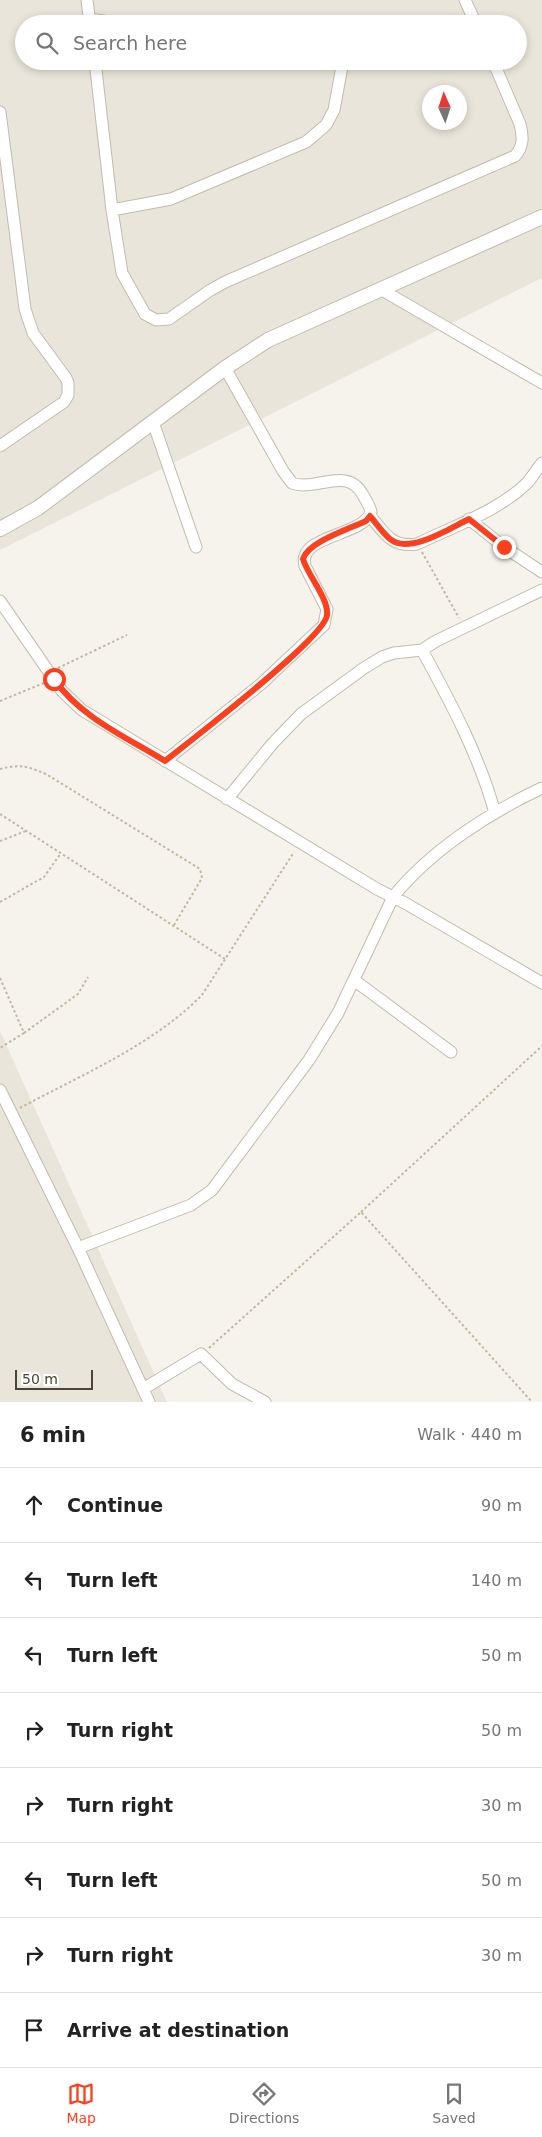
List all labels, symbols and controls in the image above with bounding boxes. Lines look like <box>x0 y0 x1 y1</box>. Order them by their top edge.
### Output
search box <box>15 15 527 70</box>
icon: search <box>33 29 61 57</box>
text: Search here <box>73 32 187 54</box>
north arrow <box>422 85 467 130</box>
route end <box>493 536 516 559</box>
route start <box>43 668 66 691</box>
scale bar <box>15 1367 92 1390</box>
text: 50 m <box>22 1371 58 1387</box>
text: 6 min <box>20 1423 86 1447</box>
text: Walk · 440 m <box>417 1425 522 1444</box>
icon: ahead <box>20 1491 48 1519</box>
text: Continue <box>67 1494 163 1516</box>
text: 90 m <box>481 1496 522 1515</box>
icon: left <box>20 1566 48 1594</box>
text: Turn left <box>67 1569 158 1591</box>
text: 140 m <box>471 1571 522 1590</box>
icon: left <box>20 1641 48 1669</box>
text: Turn left <box>67 1644 158 1666</box>
text: 50 m <box>481 1646 522 1665</box>
icon: right <box>20 1716 48 1744</box>
text: Turn right <box>67 1719 173 1741</box>
text: 50 m <box>481 1721 522 1740</box>
icon: right <box>20 1791 48 1819</box>
text: Turn right <box>67 1794 173 1816</box>
text: 30 m <box>481 1796 522 1815</box>
icon: left <box>20 1866 48 1894</box>
text: Turn left <box>67 1869 158 1891</box>
text: 50 m <box>481 1871 522 1890</box>
icon: right <box>20 1941 48 1969</box>
text: Turn right <box>67 1944 173 1966</box>
text: 30 m <box>481 1946 522 1965</box>
icon: arrive <box>20 2016 48 2044</box>
text: Arrive at destination <box>67 2019 289 2041</box>
tab: Map <box>66 2080 96 2126</box>
tab: Directions <box>229 2080 299 2126</box>
tab: Saved <box>432 2080 476 2126</box>

